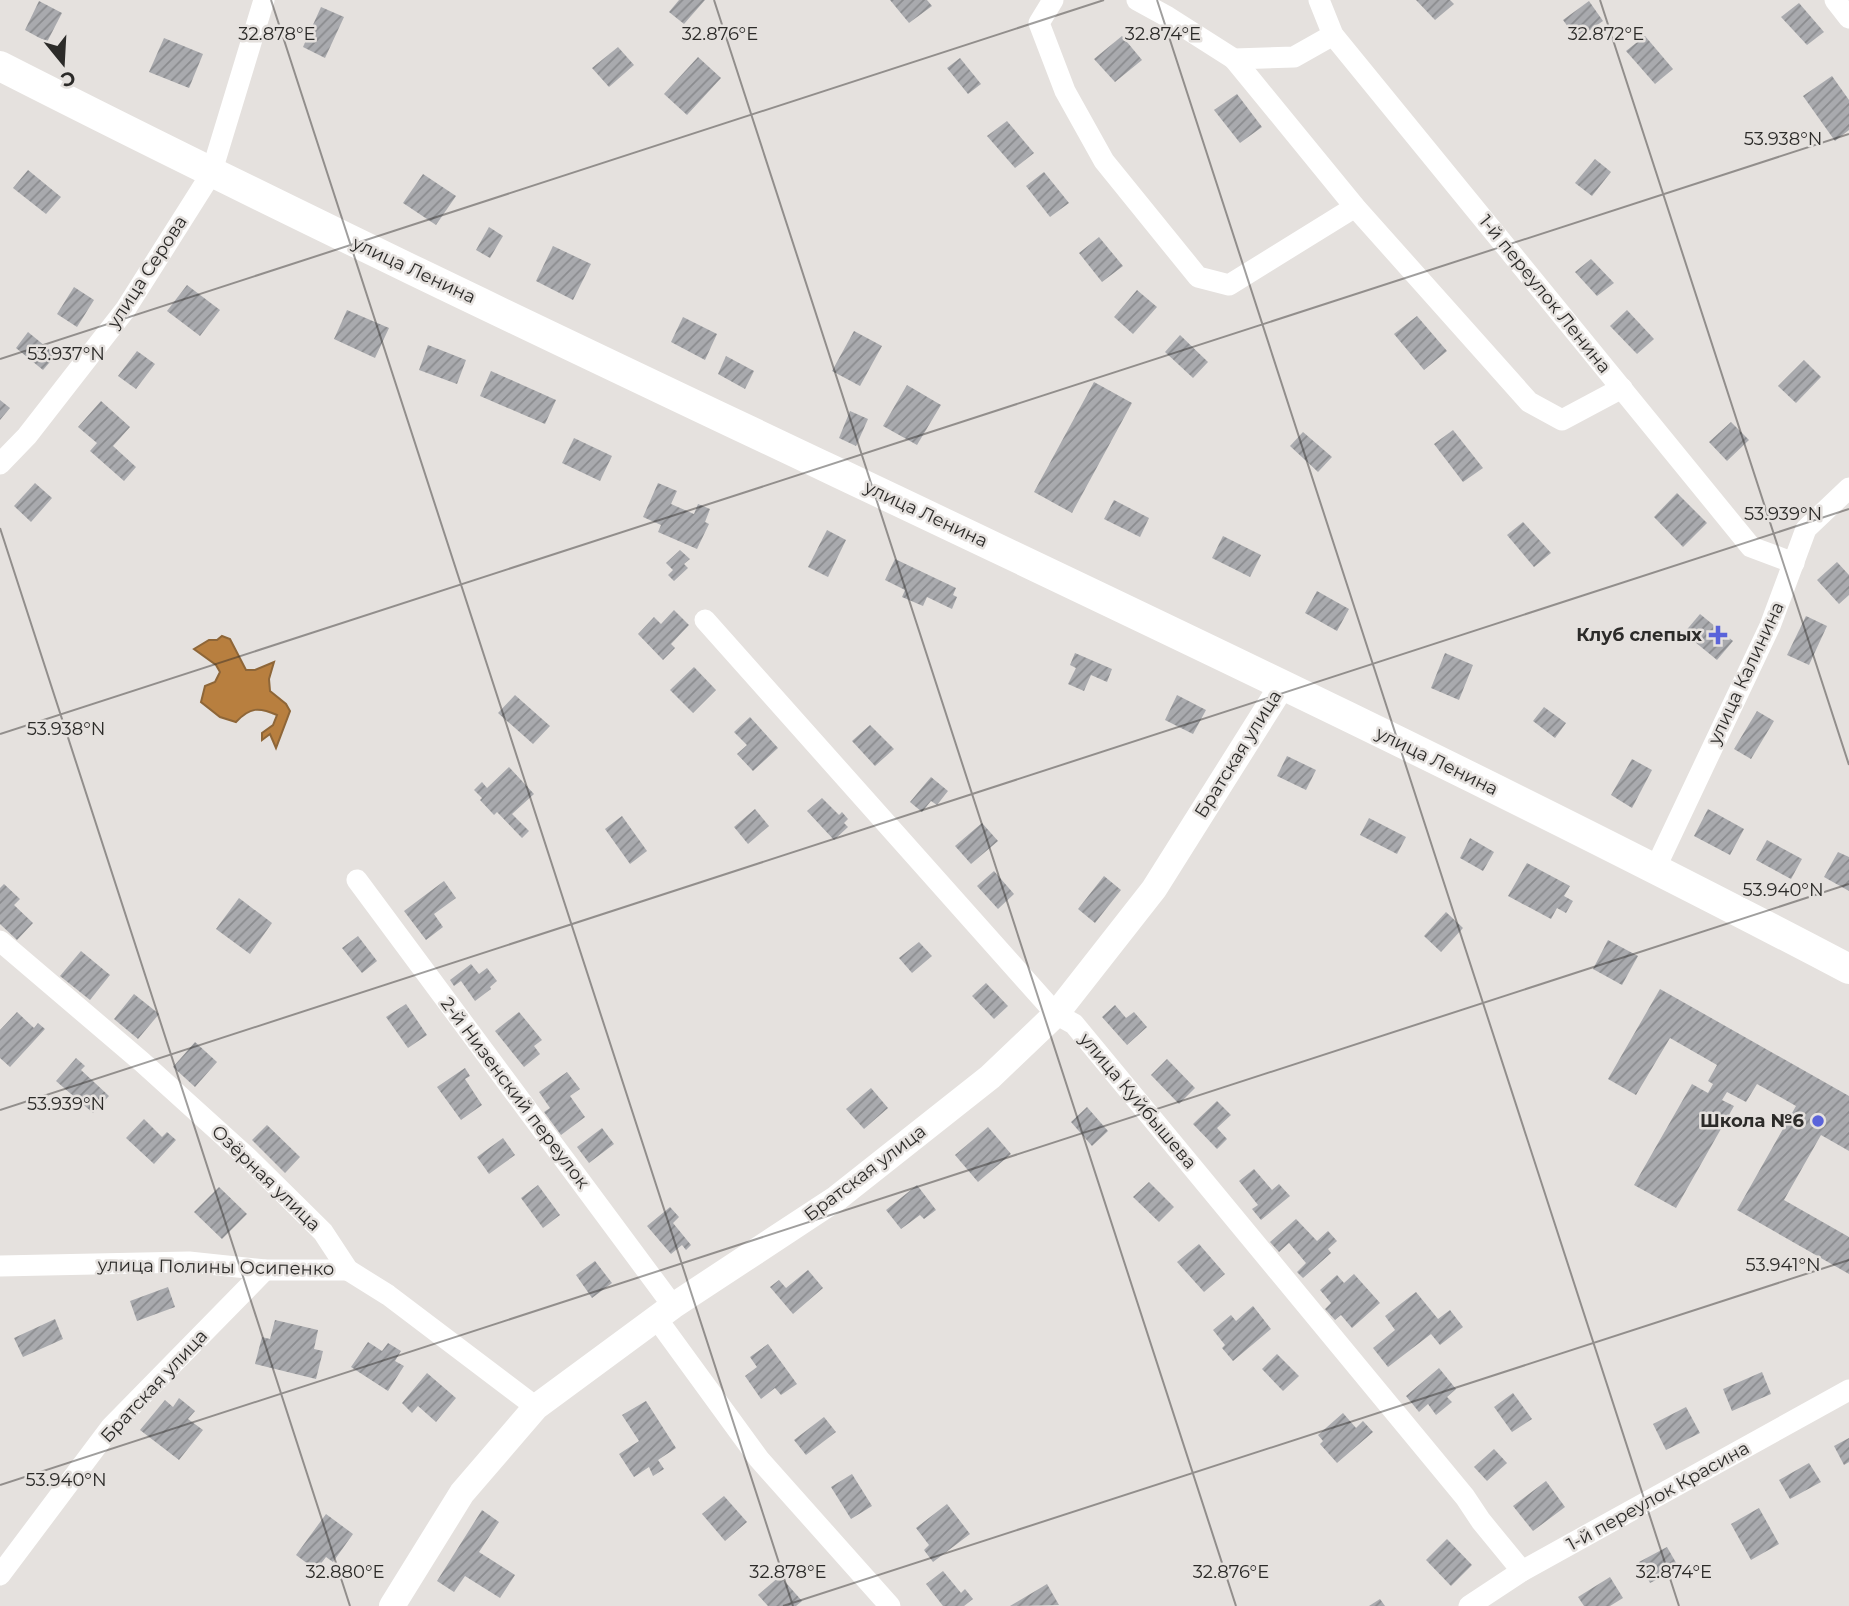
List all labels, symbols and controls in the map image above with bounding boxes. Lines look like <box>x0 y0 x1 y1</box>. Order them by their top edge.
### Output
text: 32.878°E <box>238 23 316 45</box>
text: 32.876°E <box>682 23 758 45</box>
text: 32.874°E <box>1125 23 1201 45</box>
text: 32.872°E <box>1568 23 1644 45</box>
north arrow <box>28 28 98 98</box>
text: С <box>58 66 78 92</box>
text: 53.938°N <box>1744 128 1822 150</box>
street label: 1-й переулок Ленина <box>1474 210 1616 378</box>
street label: улица Серова <box>102 212 192 333</box>
street label: улица Ленина <box>348 231 479 308</box>
text: 53.937°N <box>27 343 105 365</box>
street label: улица Ленина <box>860 475 991 552</box>
text: 53.939°N <box>1744 503 1822 525</box>
street label: улица Калинина <box>1703 598 1789 749</box>
place label: Клуб слепых <box>1576 624 1702 646</box>
marker: Клуб слепых <box>1708 625 1728 645</box>
street label: Братская улица <box>1190 686 1286 822</box>
text: 53.938°N <box>27 718 105 740</box>
street label: улица Ленина <box>1371 721 1502 800</box>
text: 53.940°N <box>1742 879 1824 901</box>
street label: 2-й Низенский переулок <box>436 993 594 1193</box>
street label: улица Куйбышева <box>1074 1028 1201 1173</box>
text: 53.939°N <box>27 1093 105 1115</box>
place label: Школа №6 <box>1700 1110 1805 1132</box>
marker: Школа №6 <box>1810 1113 1826 1129</box>
street label: Озёрная улица <box>207 1120 325 1236</box>
street label: Братская улица <box>800 1120 930 1226</box>
street label: улица Полины Осипенко <box>96 1254 335 1280</box>
text: 53.941°N <box>1745 1254 1821 1276</box>
street label: Братская улица <box>96 1325 212 1447</box>
street label: 1-й переулок Красина <box>1563 1437 1753 1555</box>
text: 53.940°N <box>25 1469 107 1491</box>
text: 32.880°E <box>306 1561 384 1583</box>
text: 32.878°E <box>749 1561 827 1583</box>
text: 32.876°E <box>1193 1561 1269 1583</box>
text: 32.874°E <box>1636 1561 1712 1583</box>

